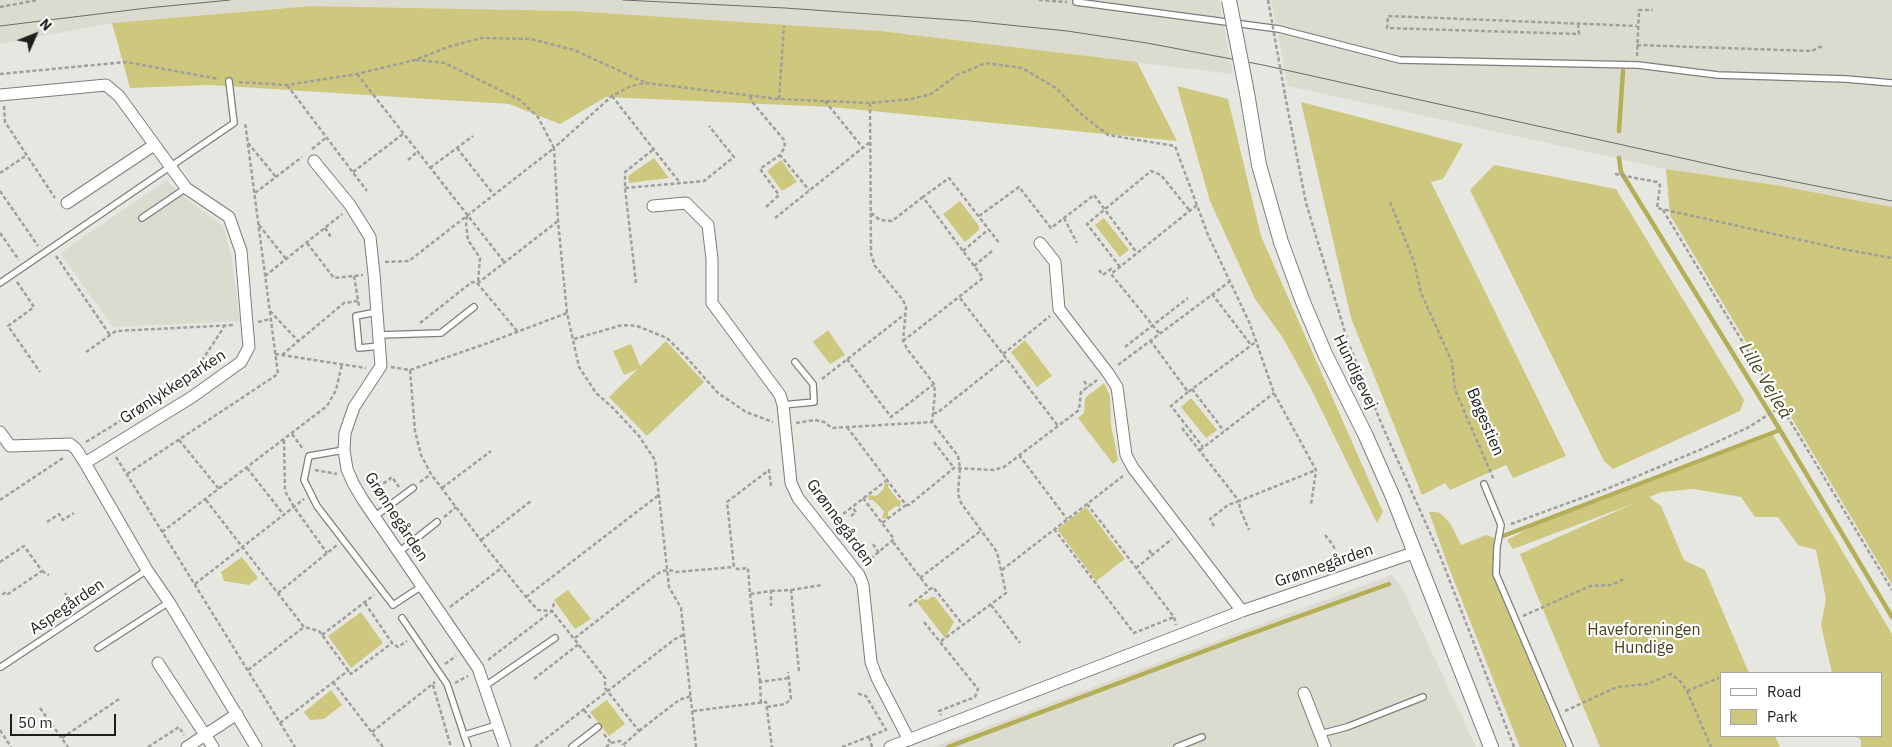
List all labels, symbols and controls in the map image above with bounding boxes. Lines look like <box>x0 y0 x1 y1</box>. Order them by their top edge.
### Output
north arrow <box>10 10 60 60</box>
text: N <box>36 15 56 34</box>
street label: Hundigevej <box>1329 332 1381 412</box>
water label: Lille Vejleå <box>1734 339 1796 423</box>
street label: Grønlykkeparken <box>116 346 230 428</box>
street label: Bøgestien <box>1462 385 1508 459</box>
street label: Grønnegården <box>360 469 432 565</box>
street label: Grønnegården <box>802 476 878 570</box>
street label: Grønnegården <box>1272 540 1376 592</box>
street label: Aspegården <box>26 575 108 639</box>
park label: Haveforeningen Hundige <box>1587 620 1701 658</box>
legend <box>1720 672 1882 737</box>
text: Road <box>1767 682 1802 701</box>
scale bar <box>12 704 119 736</box>
text: Park <box>1767 707 1797 726</box>
text: 50 m <box>18 713 53 732</box>

